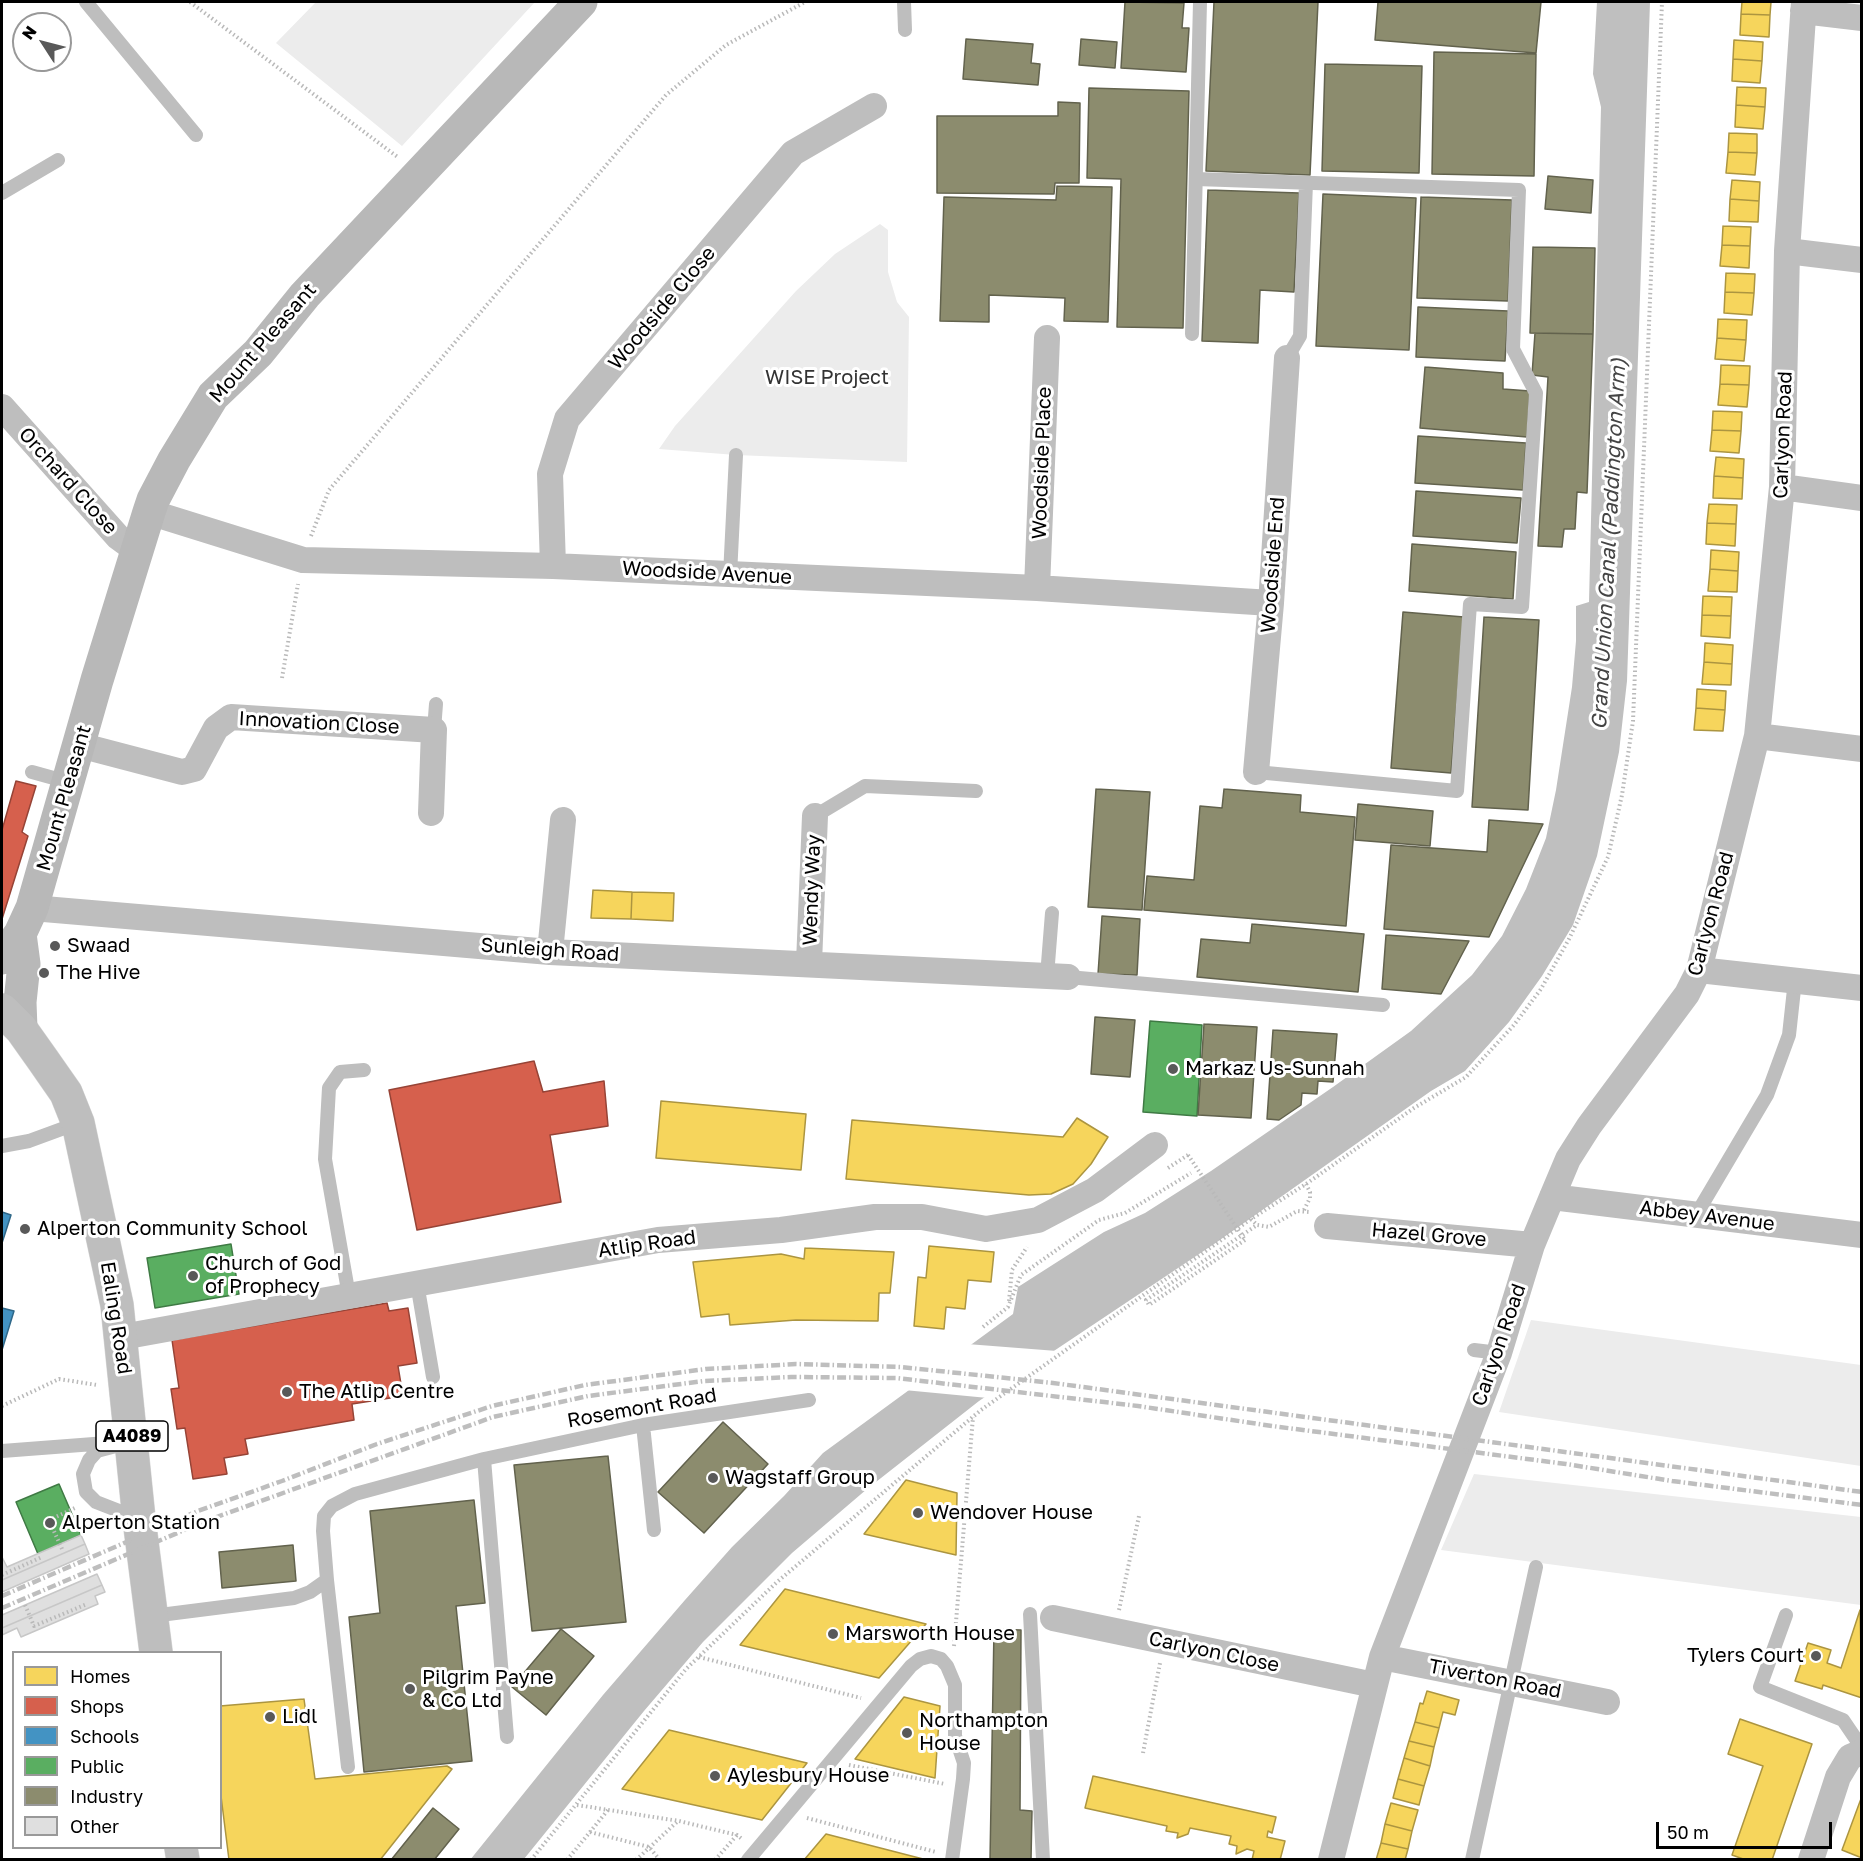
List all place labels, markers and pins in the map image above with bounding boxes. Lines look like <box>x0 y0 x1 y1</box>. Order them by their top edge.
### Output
place label: Swaad <box>67 934 130 958</box>
marker: Swaad <box>48 939 62 953</box>
place label: The Hive <box>56 961 140 985</box>
marker: The Hive <box>37 966 51 980</box>
place label: Markaz Us-Sunnah <box>1185 1057 1365 1081</box>
marker: Markaz Us-Sunnah <box>1166 1062 1180 1076</box>
place label: Alperton Community School <box>37 1217 308 1241</box>
marker: Alperton Community School <box>18 1222 32 1236</box>
place label: Church of God of Prophecy <box>205 1252 341 1299</box>
marker: Church of God of Prophecy <box>186 1269 200 1283</box>
place label: The Atlip Centre <box>299 1380 454 1404</box>
marker: The Atlip Centre <box>280 1385 294 1399</box>
place label: Wagstaff Group <box>725 1466 875 1490</box>
marker: Wagstaff Group <box>706 1471 720 1485</box>
place label: Wendover House <box>930 1501 1093 1525</box>
marker: Wendover House <box>911 1506 925 1520</box>
place label: Alperton Station <box>62 1511 220 1535</box>
marker: Alperton Station <box>43 1516 57 1530</box>
place label: Marsworth House <box>845 1622 1015 1646</box>
marker: Marsworth House <box>826 1627 840 1641</box>
place label: Tylers Court <box>1687 1644 1804 1668</box>
marker: Tylers Court <box>1809 1649 1823 1663</box>
place label: Pilgrim Payne & Co Ltd <box>422 1666 554 1713</box>
marker: Pilgrim Payne & Co Ltd <box>403 1682 417 1696</box>
place label: Lidl <box>282 1705 317 1729</box>
place label: Northampton House <box>919 1709 1048 1756</box>
marker: Lidl <box>263 1710 277 1724</box>
marker: Northampton House <box>900 1726 914 1740</box>
place label: Aylesbury House <box>727 1764 889 1788</box>
marker: Aylesbury House <box>708 1769 722 1783</box>

